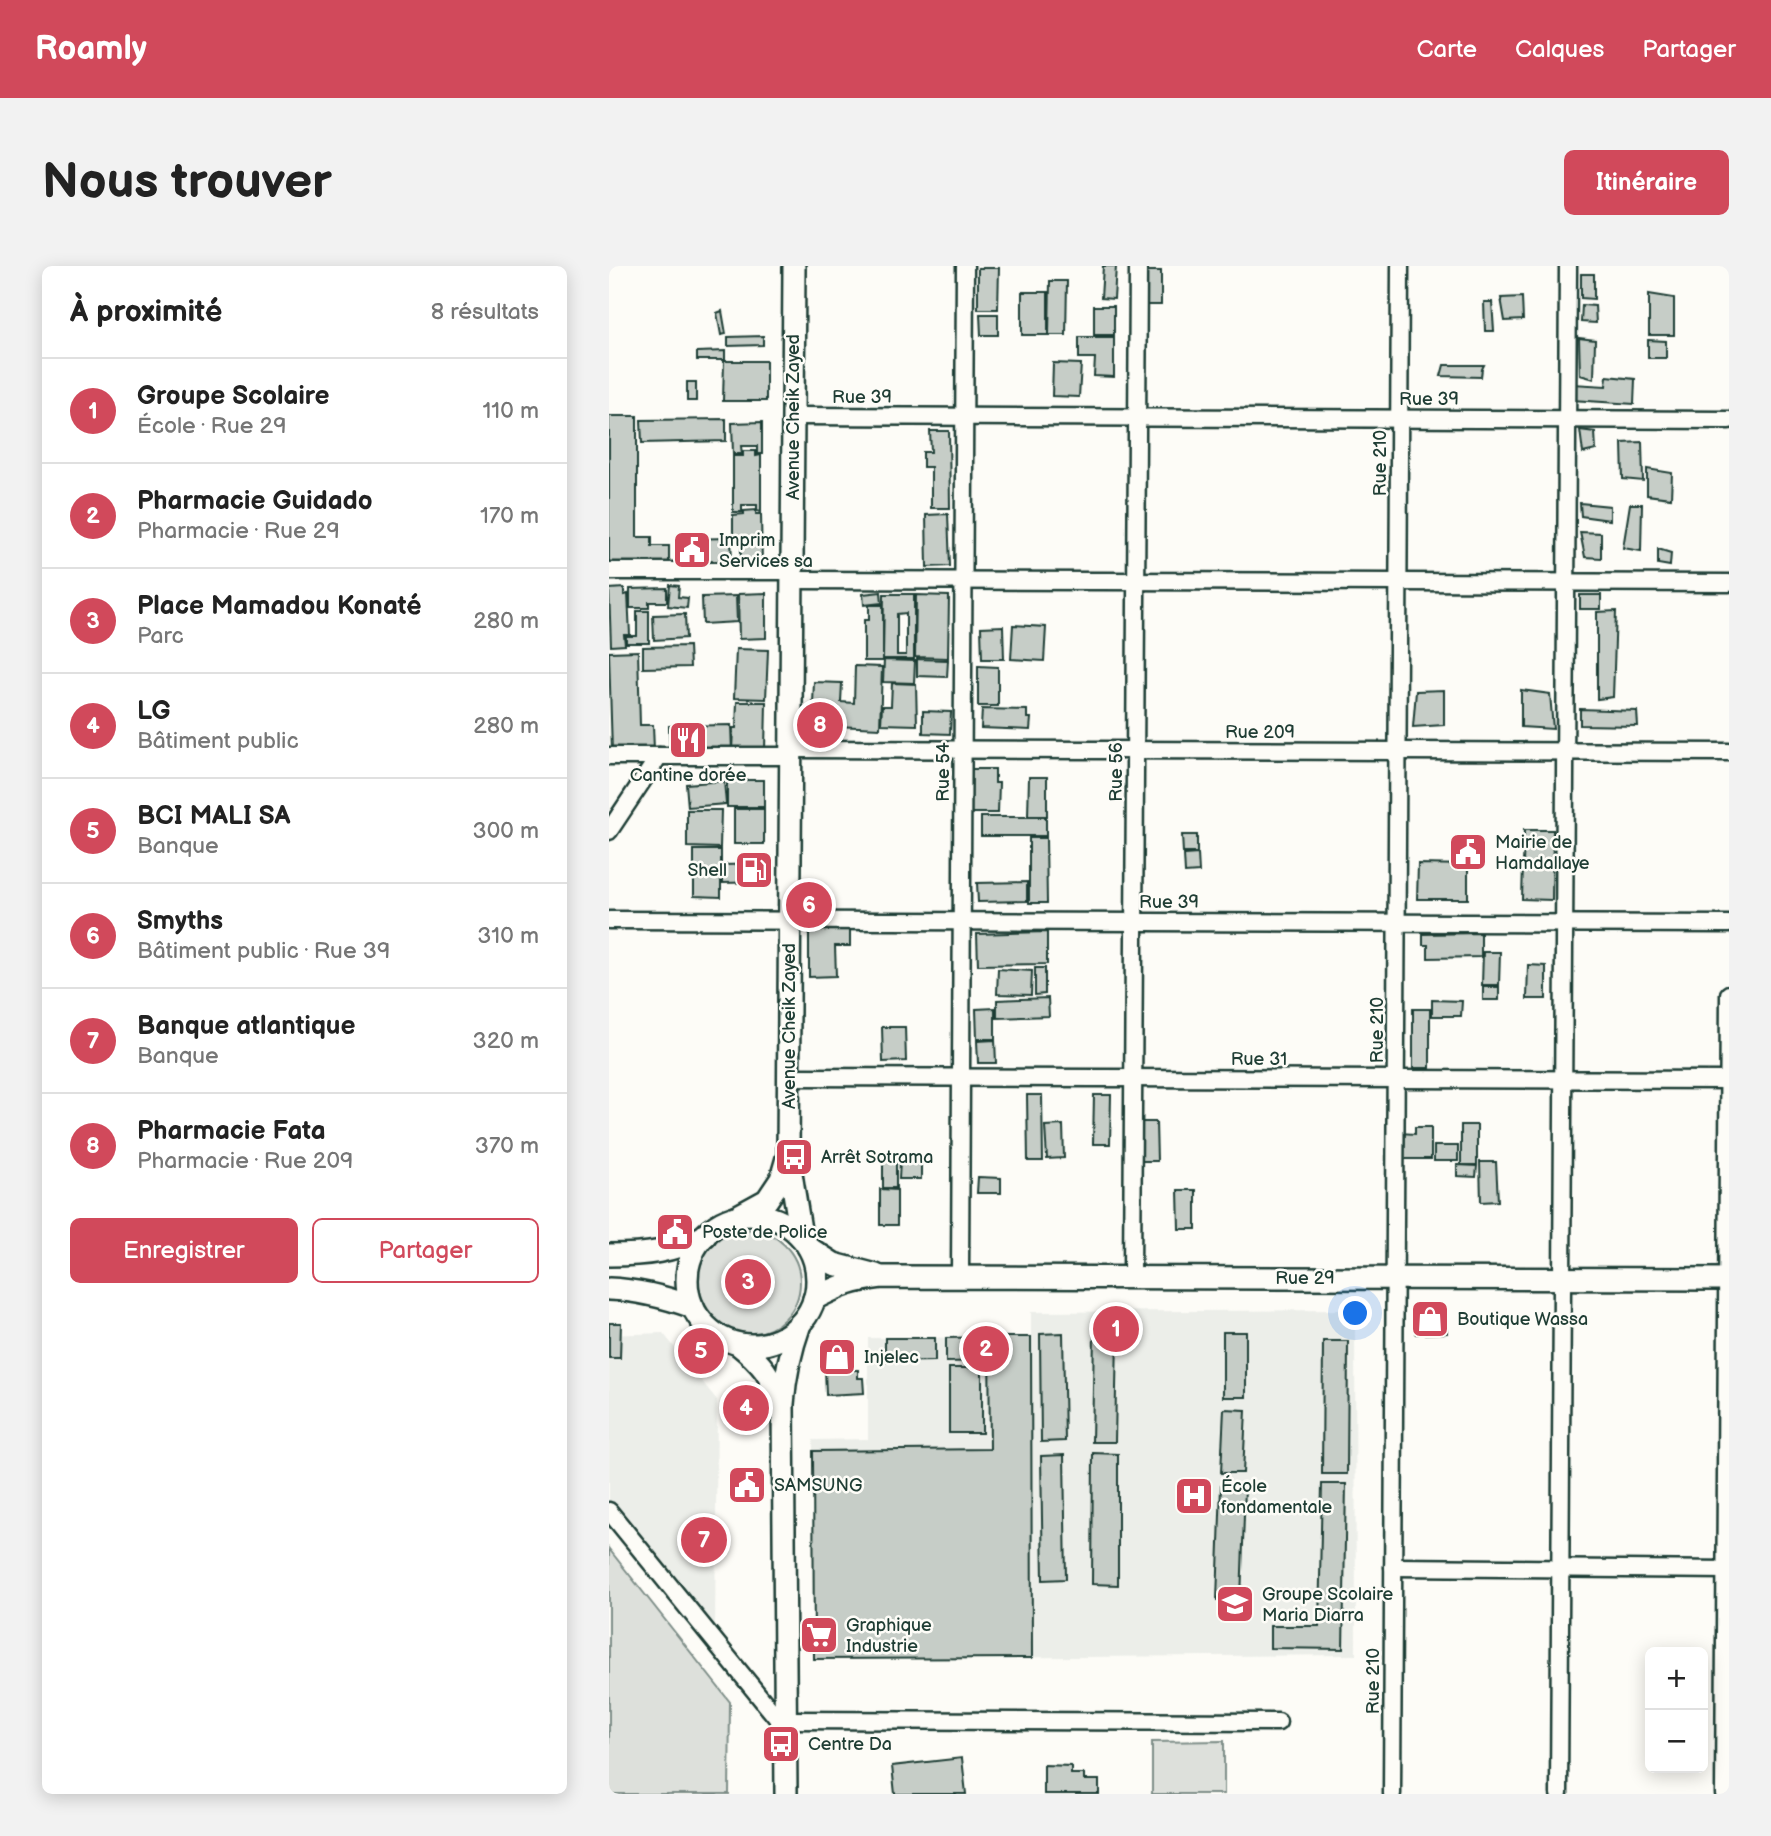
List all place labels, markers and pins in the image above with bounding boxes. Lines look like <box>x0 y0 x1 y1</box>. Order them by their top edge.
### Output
public building icon: Imprim Services sa <box>671 529 713 571</box>
place label: Imprim Services sa <box>719 530 813 572</box>
pin: 8 <box>797 699 843 751</box>
restaurant icon: Cantine dorée <box>667 719 709 761</box>
place label: Cantine dorée <box>630 765 747 786</box>
public building icon: Mairie de Hamdallaye <box>1447 831 1489 873</box>
place label: Mairie de Hamdallaye <box>1495 832 1590 874</box>
fuel station icon: Shell <box>733 849 775 891</box>
place label: Shell <box>687 860 727 881</box>
pin: 6 <box>786 879 832 931</box>
bus stop icon: Arrêt Sotrama <box>773 1136 815 1178</box>
place label: Arrêt Sotrama <box>821 1147 933 1168</box>
public building icon: Poste de Police <box>654 1211 696 1253</box>
place label: Poste de Police <box>702 1222 828 1243</box>
pin: 3 <box>725 1256 771 1308</box>
shop icon: Boutique Wassa <box>1409 1298 1451 1340</box>
pin: 1 <box>1093 1303 1139 1355</box>
place label: Boutique Wassa <box>1457 1309 1588 1330</box>
pin: 2 <box>963 1323 1009 1375</box>
pin: 5 <box>678 1325 724 1377</box>
shop icon: Injelec <box>816 1336 858 1378</box>
place label: Injelec <box>864 1347 919 1368</box>
pin: 4 <box>723 1382 769 1434</box>
public building icon: SAMSUNG <box>726 1464 768 1506</box>
place label: École fondamentale <box>1221 1474 1333 1518</box>
place label: SAMSUNG <box>774 1475 863 1496</box>
hospital icon: École fondamentale <box>1173 1475 1215 1517</box>
pin: 7 <box>681 1514 727 1566</box>
school or university icon: Groupe Scolaire Maria Diarra <box>1214 1583 1256 1625</box>
place label: Groupe Scolaire Maria Diarra <box>1262 1584 1393 1626</box>
supermarket icon: Graphique Industrie <box>798 1614 840 1656</box>
place label: Graphique Industrie <box>846 1615 932 1657</box>
bus stop icon: Centre Da <box>760 1723 802 1765</box>
place label: Centre Da <box>808 1734 892 1755</box>

